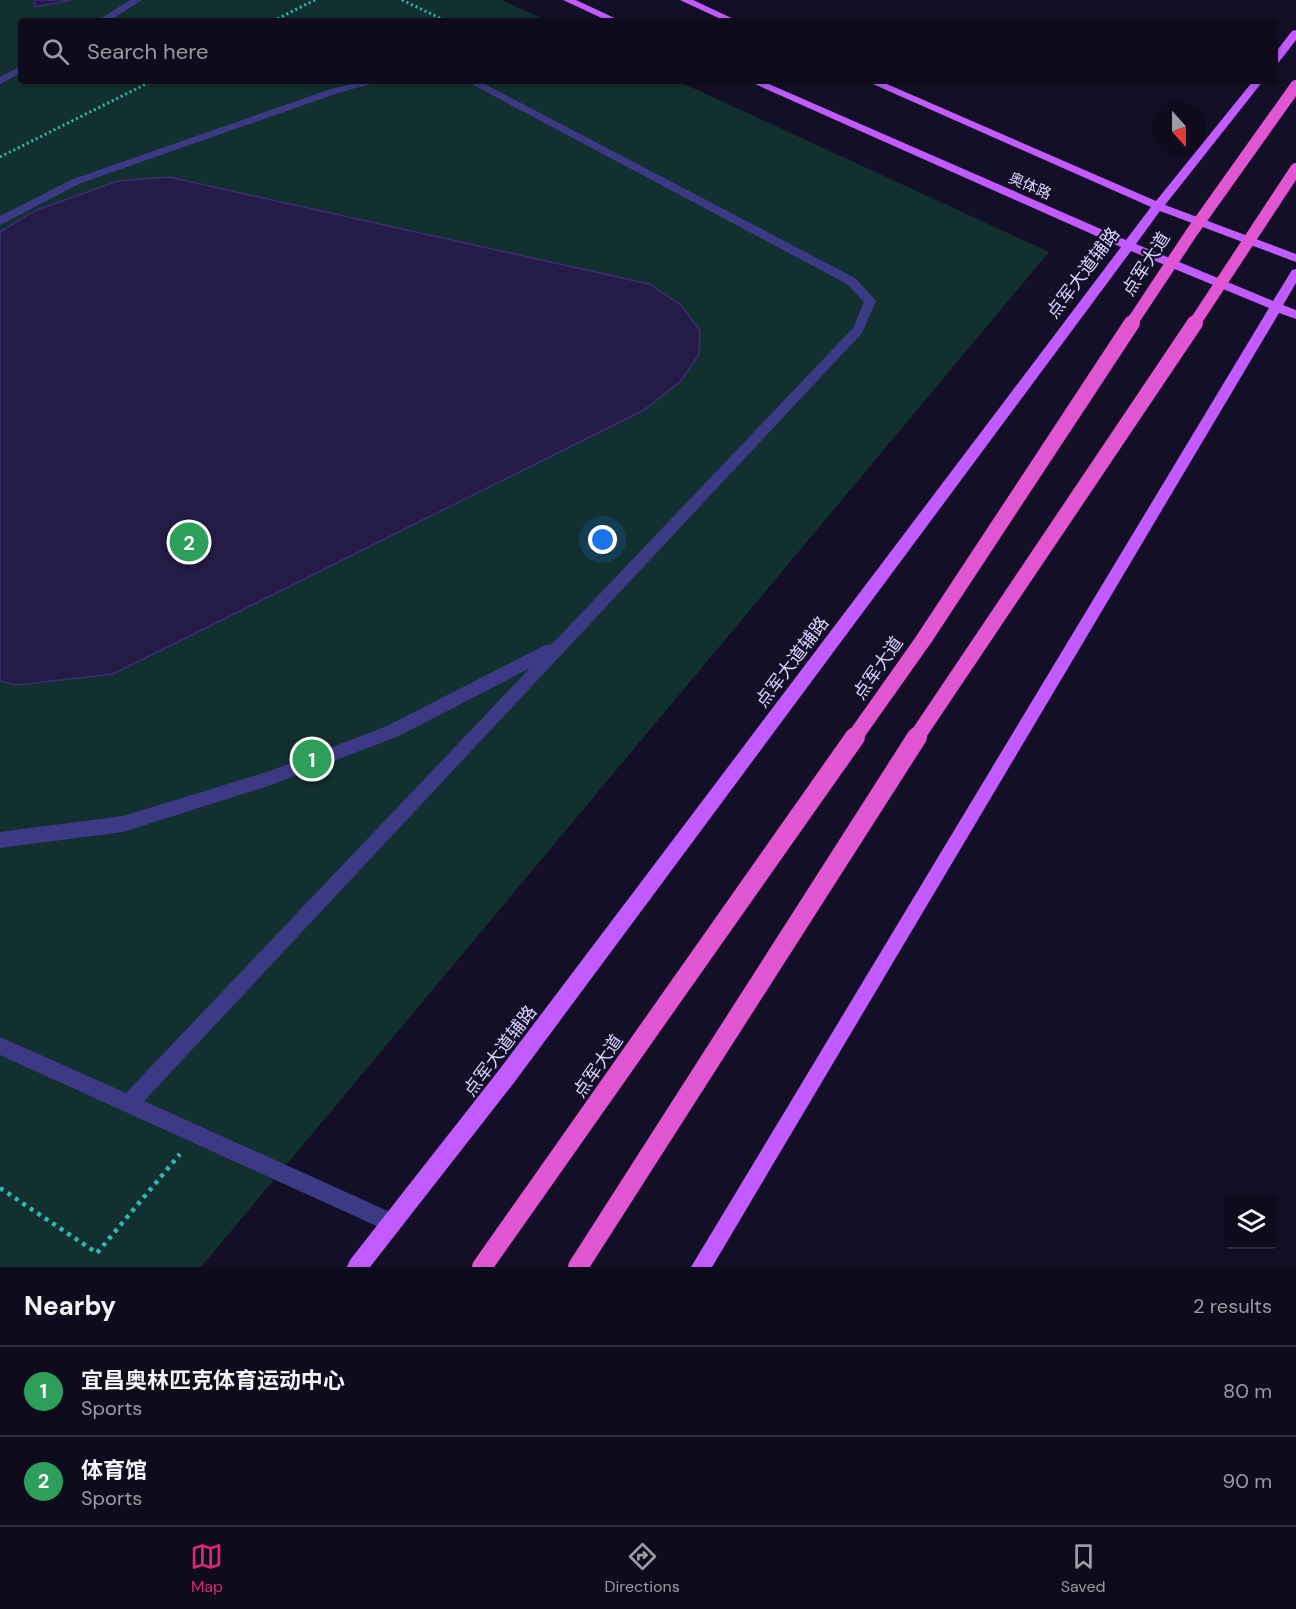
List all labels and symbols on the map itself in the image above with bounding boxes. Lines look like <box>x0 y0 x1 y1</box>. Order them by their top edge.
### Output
north arrow <box>1152 102 1206 156</box>
street label: 奥体路 <box>1005 168 1055 204</box>
street label: 点军大道辅路 <box>1041 223 1125 323</box>
street label: 点军大道 <box>1116 227 1176 301</box>
pin: 2 <box>170 520 208 564</box>
your location <box>588 525 617 554</box>
street label: 点军大道辅路 <box>750 612 834 712</box>
street label: 点军大道 <box>848 632 908 704</box>
pin: 1 <box>292 736 332 782</box>
street label: 点军大道辅路 <box>458 1001 542 1101</box>
street label: 点军大道 <box>568 1030 628 1102</box>

